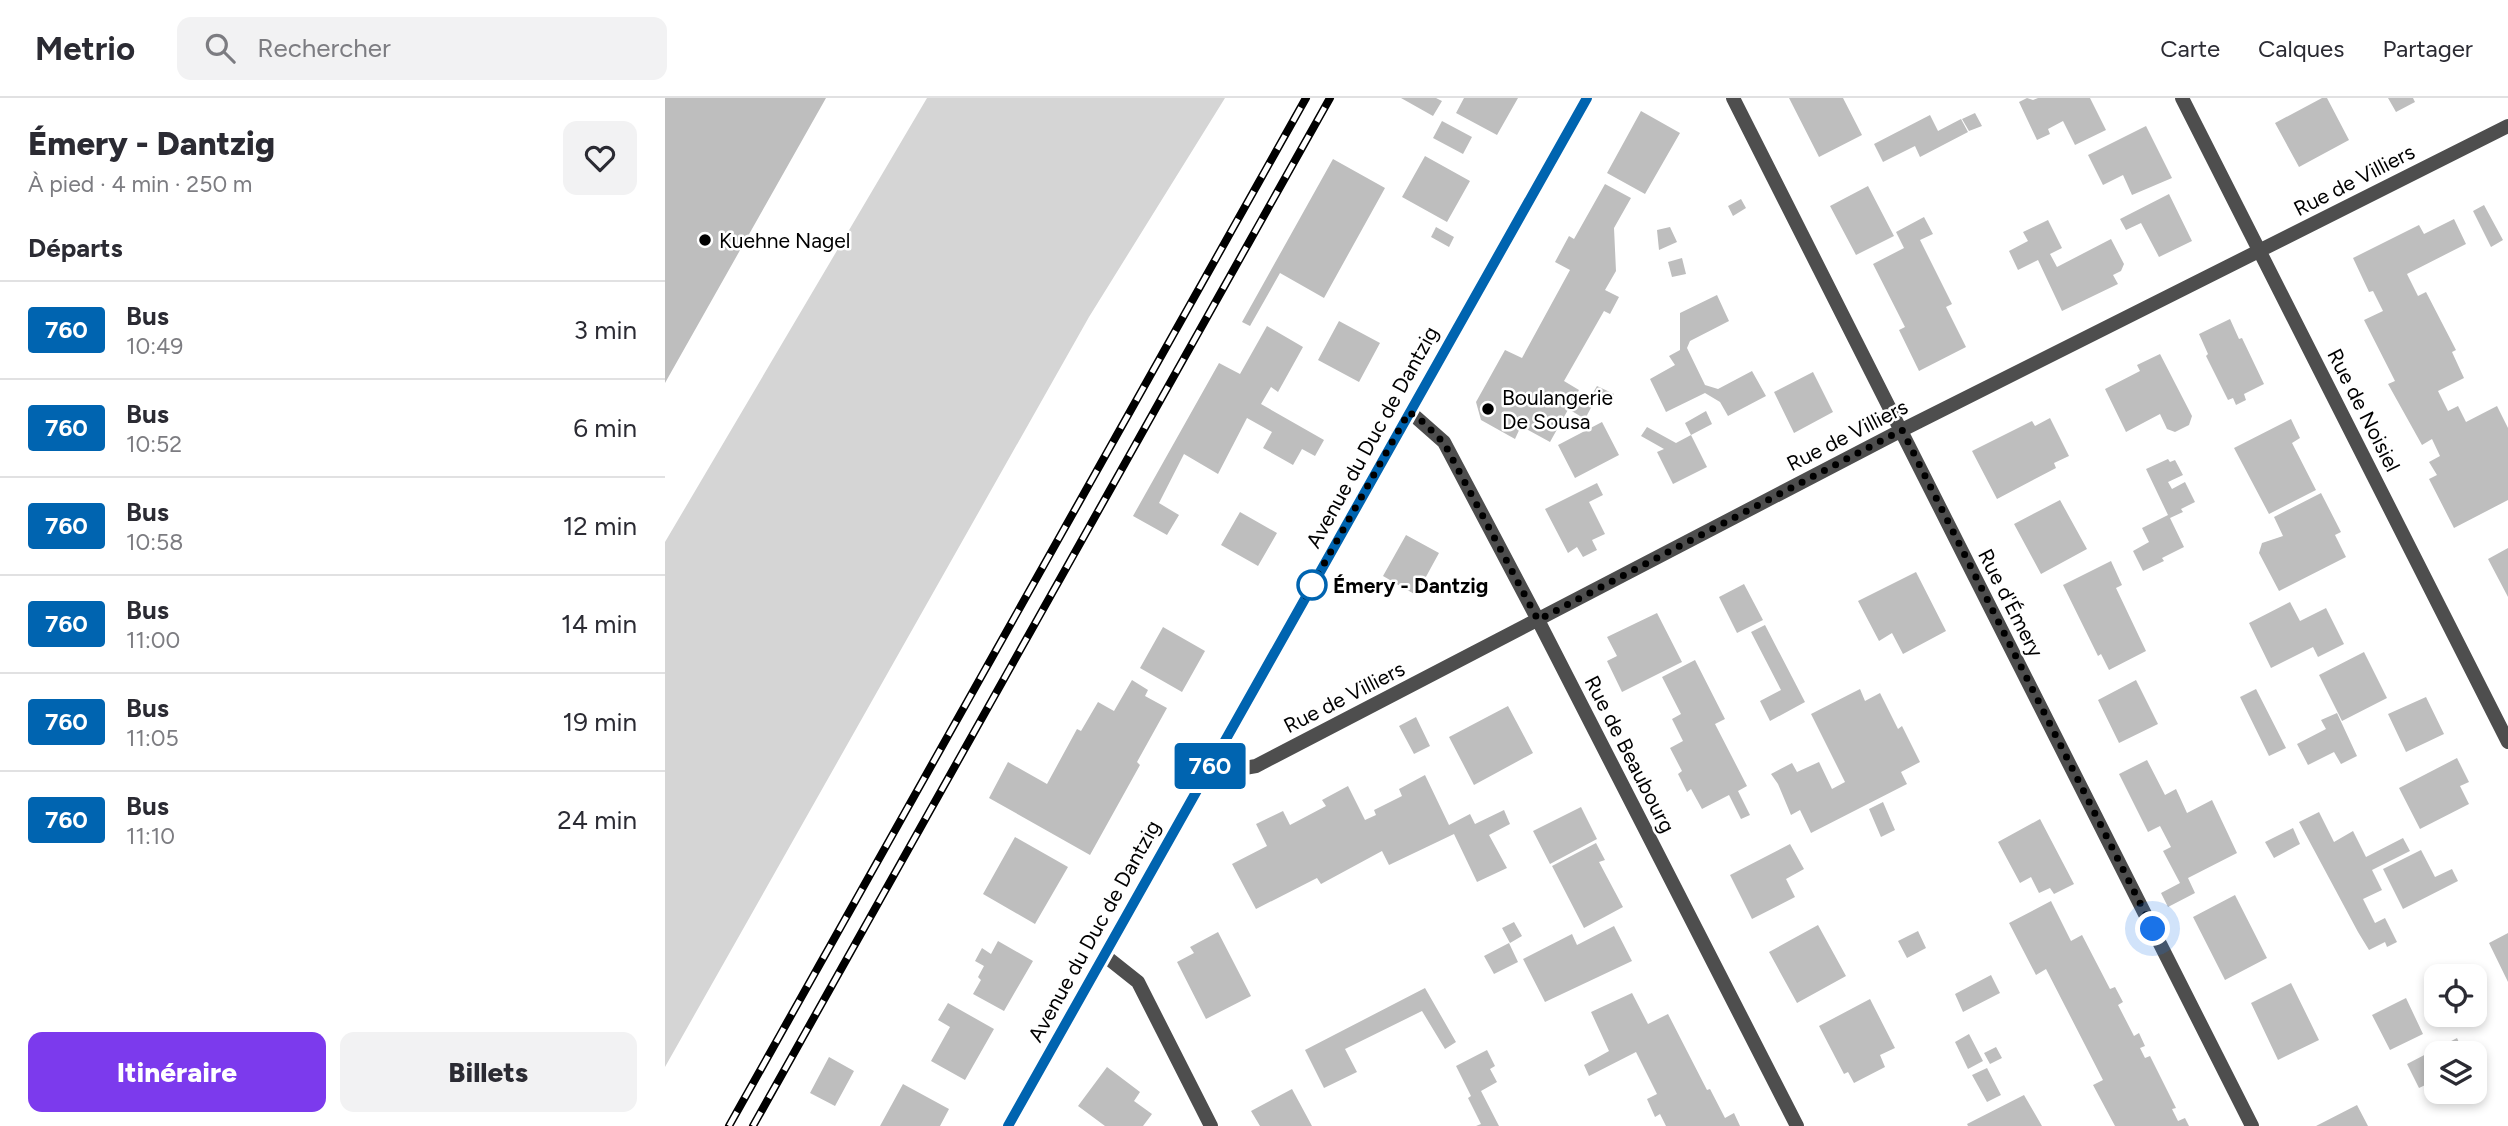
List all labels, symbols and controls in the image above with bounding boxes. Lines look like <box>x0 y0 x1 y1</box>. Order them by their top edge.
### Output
search box <box>177 17 667 80</box>
text: Metrio <box>35 29 135 68</box>
icon: search <box>201 29 239 67</box>
text: Rechercher <box>257 32 391 64</box>
text: Carte <box>2160 34 2220 63</box>
text: Calques <box>2258 34 2344 63</box>
text: Partager <box>2382 34 2473 63</box>
button: heart <box>563 121 637 195</box>
text: Émery - Dantzig <box>28 124 275 163</box>
street label: Rue de Villiers <box>2289 139 2419 221</box>
text: À pied · 4 min · 250 m <box>28 170 252 198</box>
place label: Kuehne Nagel <box>719 228 850 253</box>
text: Départs <box>28 232 123 264</box>
marker: Kuehne Nagel <box>697 232 713 248</box>
text: Bus <box>126 300 169 332</box>
text: 3 min <box>574 314 637 346</box>
text: 760 <box>45 315 88 344</box>
street label: Avenue du Duc de Dantzig <box>1301 322 1443 552</box>
text: 10:49 <box>126 332 183 360</box>
street label: Rue de Noisiel <box>2322 344 2406 476</box>
place label: Boulangerie De Sousa <box>1502 385 1613 434</box>
street label: Rue de Villiers <box>1782 394 1912 476</box>
text: Bus <box>126 398 169 430</box>
marker: Boulangerie De Sousa <box>1480 401 1496 417</box>
text: 6 min <box>573 412 637 444</box>
text: 760 <box>45 413 88 442</box>
text: 10:52 <box>126 430 182 458</box>
text: Bus <box>126 496 169 528</box>
text: 12 min <box>563 510 637 542</box>
text: 760 <box>45 511 88 540</box>
text: 10:58 <box>126 528 183 556</box>
street label: Rue d'Émery <box>1973 545 2049 661</box>
marker: Émery - Dantzig <box>1297 570 1327 600</box>
place label: Émery - Dantzig <box>1333 573 1488 598</box>
text: Bus <box>126 594 169 626</box>
text: 14 min <box>561 608 637 640</box>
text: 760 <box>45 609 88 638</box>
text: 11:00 <box>126 626 180 654</box>
street label: Rue de Villiers <box>1279 656 1409 738</box>
street label: Rue de Beaubourg <box>1580 671 1680 837</box>
text: Bus <box>126 692 169 724</box>
text: 19 min <box>562 706 637 738</box>
text: 760 <box>45 707 88 736</box>
text: 11:05 <box>126 724 179 752</box>
line badge: 760 <box>1170 743 1250 789</box>
text: 760 <box>1189 751 1231 780</box>
text: Bus <box>126 790 169 822</box>
text: 24 min <box>557 804 637 836</box>
text: 760 <box>45 805 88 834</box>
street label: Avenue du Duc de Dantzig <box>1023 816 1165 1046</box>
text: 11:10 <box>126 822 175 850</box>
your location <box>2135 911 2170 946</box>
map controls <box>2424 964 2487 1104</box>
button: locate <box>2424 964 2487 1027</box>
button: Itinéraire <box>28 1032 326 1112</box>
button: Billets <box>340 1032 637 1112</box>
button: layers <box>2424 1041 2487 1104</box>

